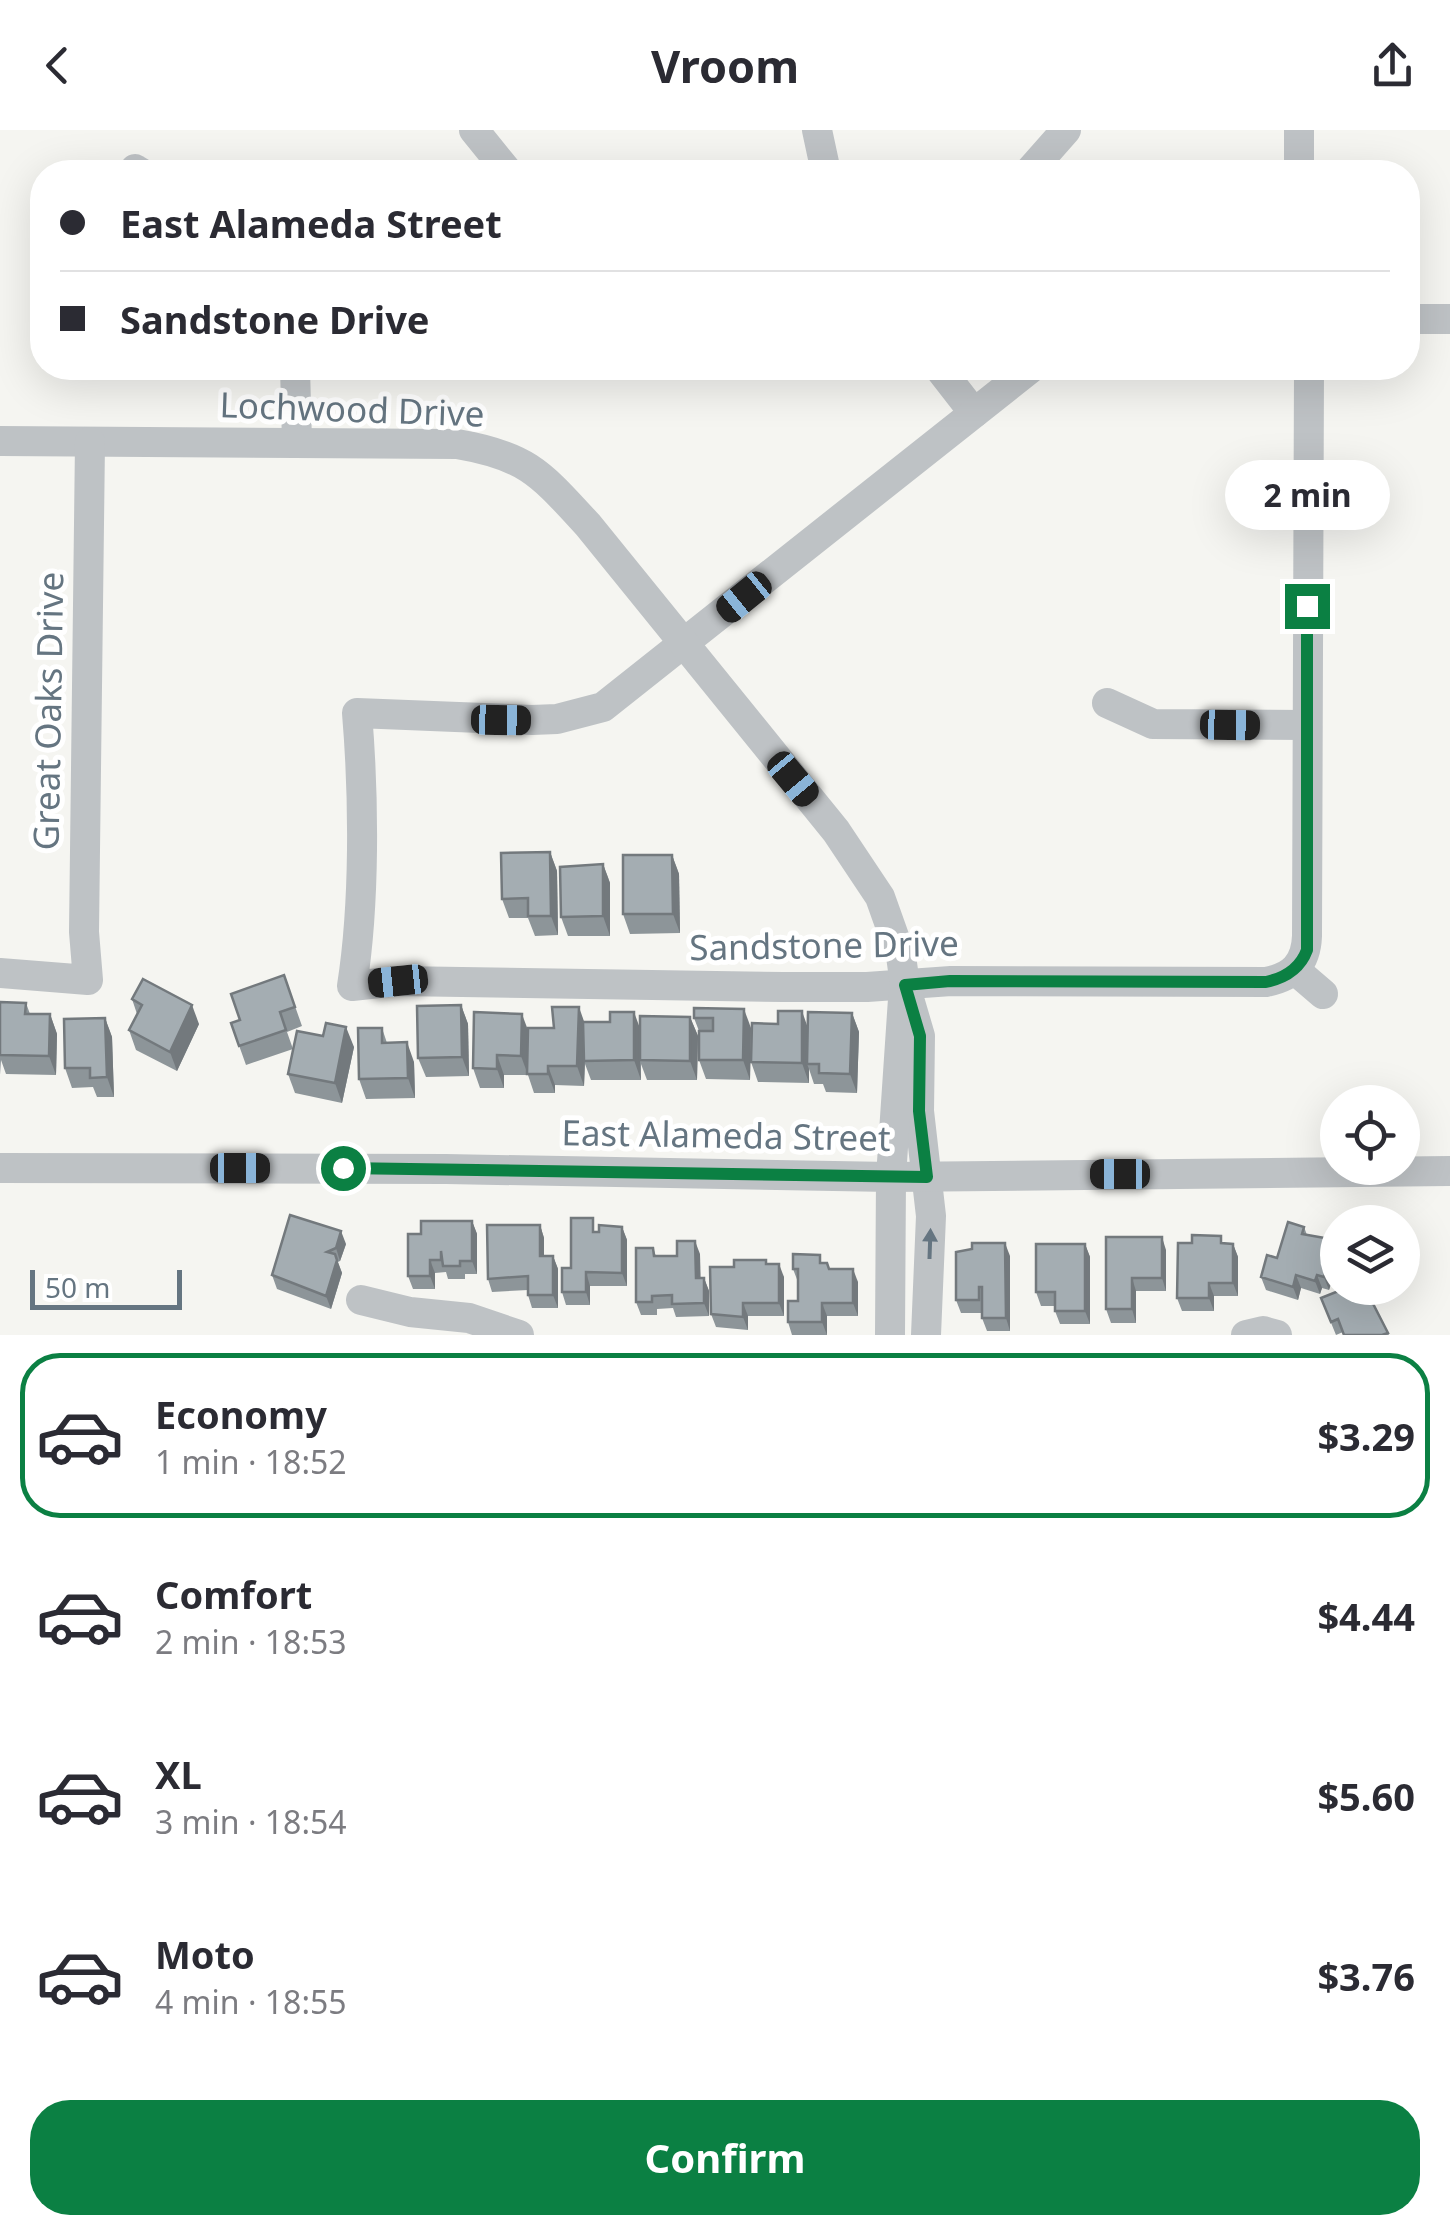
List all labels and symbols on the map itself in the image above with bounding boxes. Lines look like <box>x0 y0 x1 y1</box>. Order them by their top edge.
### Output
street label: Lochwood Drive <box>219 380 485 437</box>
callout: 2 min <box>1224 461 1390 531</box>
car <box>711 566 777 628</box>
street label: Great Oaks Drive <box>22 571 73 851</box>
route end <box>1285 584 1330 629</box>
car <box>471 704 531 736</box>
car <box>1200 709 1260 741</box>
car <box>762 746 824 812</box>
street label: Sandstone Drive <box>689 919 959 970</box>
car <box>367 963 429 999</box>
street label: East Alameda Street <box>561 1108 891 1161</box>
route start <box>321 1146 366 1191</box>
car <box>210 1153 270 1183</box>
car <box>1090 1159 1150 1189</box>
one-way arrow <box>922 1227 938 1259</box>
scale bar <box>30 1265 182 1310</box>

